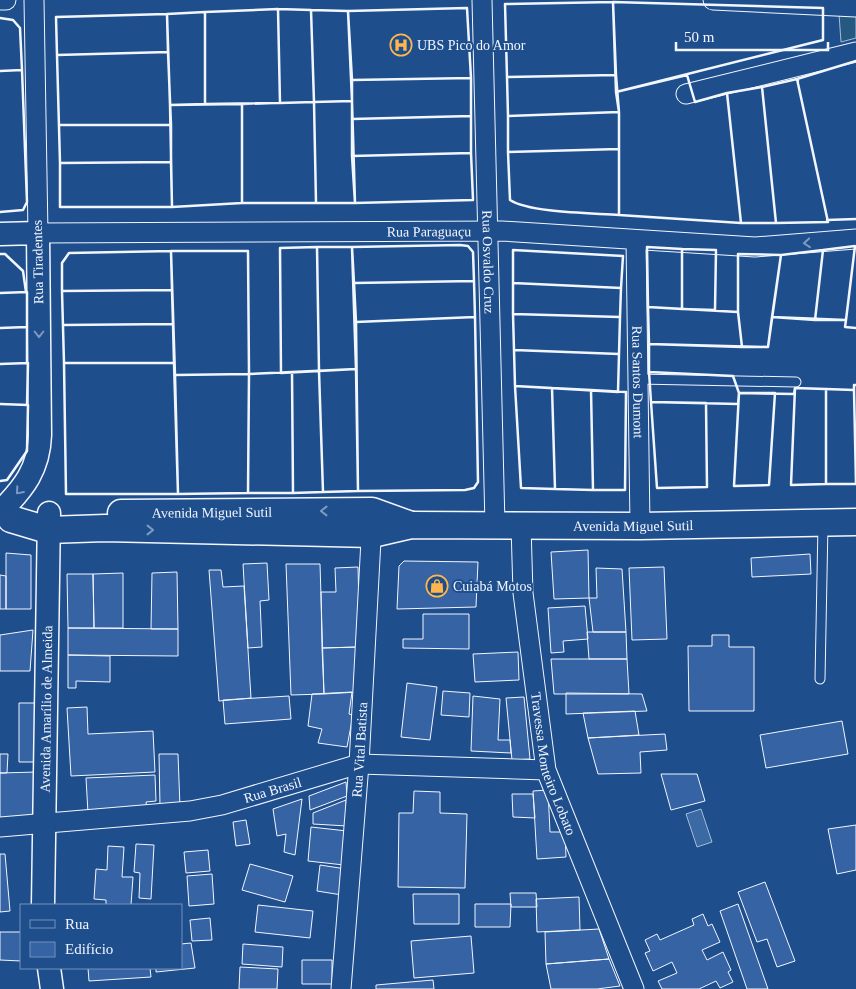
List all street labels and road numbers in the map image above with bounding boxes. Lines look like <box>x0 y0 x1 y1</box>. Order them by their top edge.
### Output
street label: Rua Osvaldo Cruz <box>480 210 497 314</box>
street label: Rua Tiradentes <box>30 220 46 304</box>
street label: Rua Paraguaçu <box>387 224 471 239</box>
street label: Rua Santos Dumont <box>630 325 646 439</box>
street label: Avenida Miguel Sutil <box>152 504 272 520</box>
street label: Avenida Miguel Sutil <box>573 518 694 534</box>
street label: Avenida Amarílio de Almeida <box>37 624 55 793</box>
street label: Travessa Monteiro Lobato <box>528 691 579 837</box>
street label: Rua Vital Batista <box>349 701 370 798</box>
street label: Rua Brasil <box>242 774 303 806</box>

